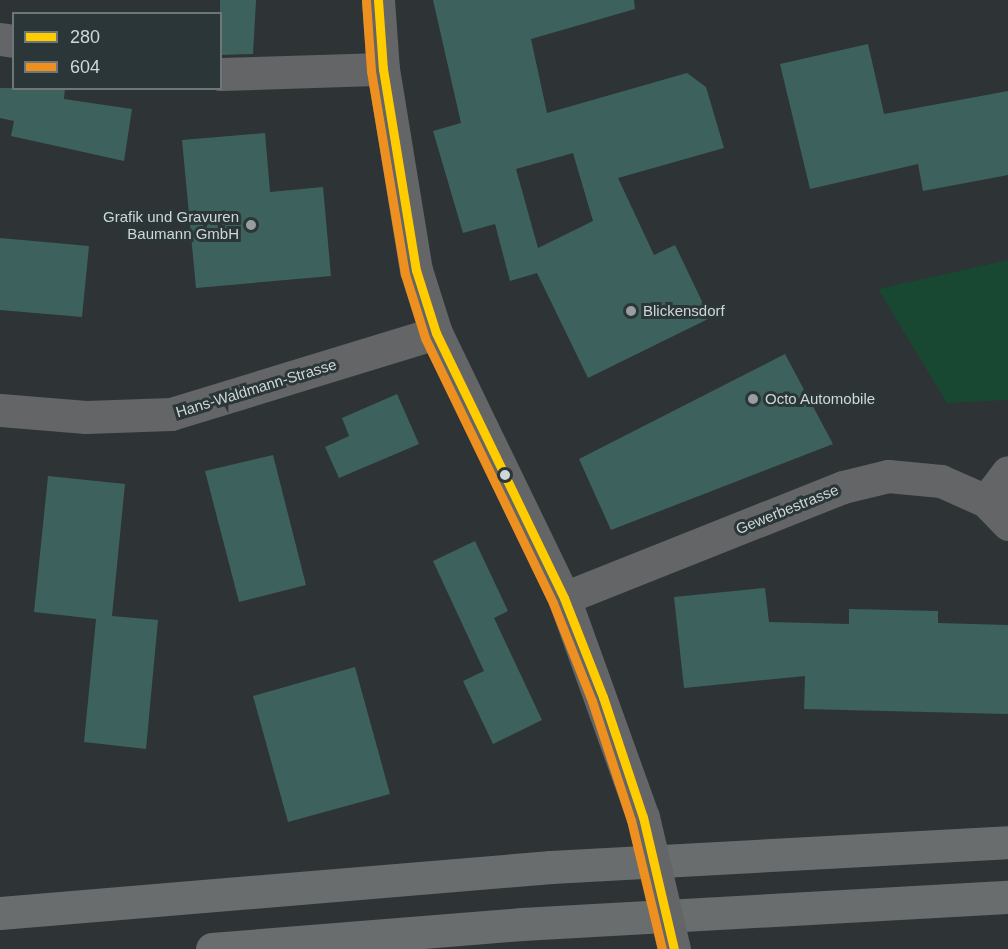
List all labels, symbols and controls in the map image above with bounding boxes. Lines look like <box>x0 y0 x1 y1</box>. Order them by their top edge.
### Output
legend <box>12 12 222 90</box>
text: 280 <box>70 27 100 47</box>
text: 604 <box>70 57 100 77</box>
place label: Grafik und Gravuren Baumann GmbH <box>103 207 239 242</box>
marker: Grafik und Gravuren Baumann GmbH <box>244 218 258 232</box>
place label: Blickensdorf <box>643 302 725 320</box>
marker: Blickensdorf <box>624 304 638 318</box>
street label: Hans-Waldmann-Strasse <box>174 355 338 421</box>
place label: Octo Automobile <box>765 390 876 408</box>
marker: Octo Automobile <box>746 392 760 406</box>
unlabelled marker <box>499 469 511 481</box>
street label: Gewerbestrasse <box>733 480 841 538</box>

